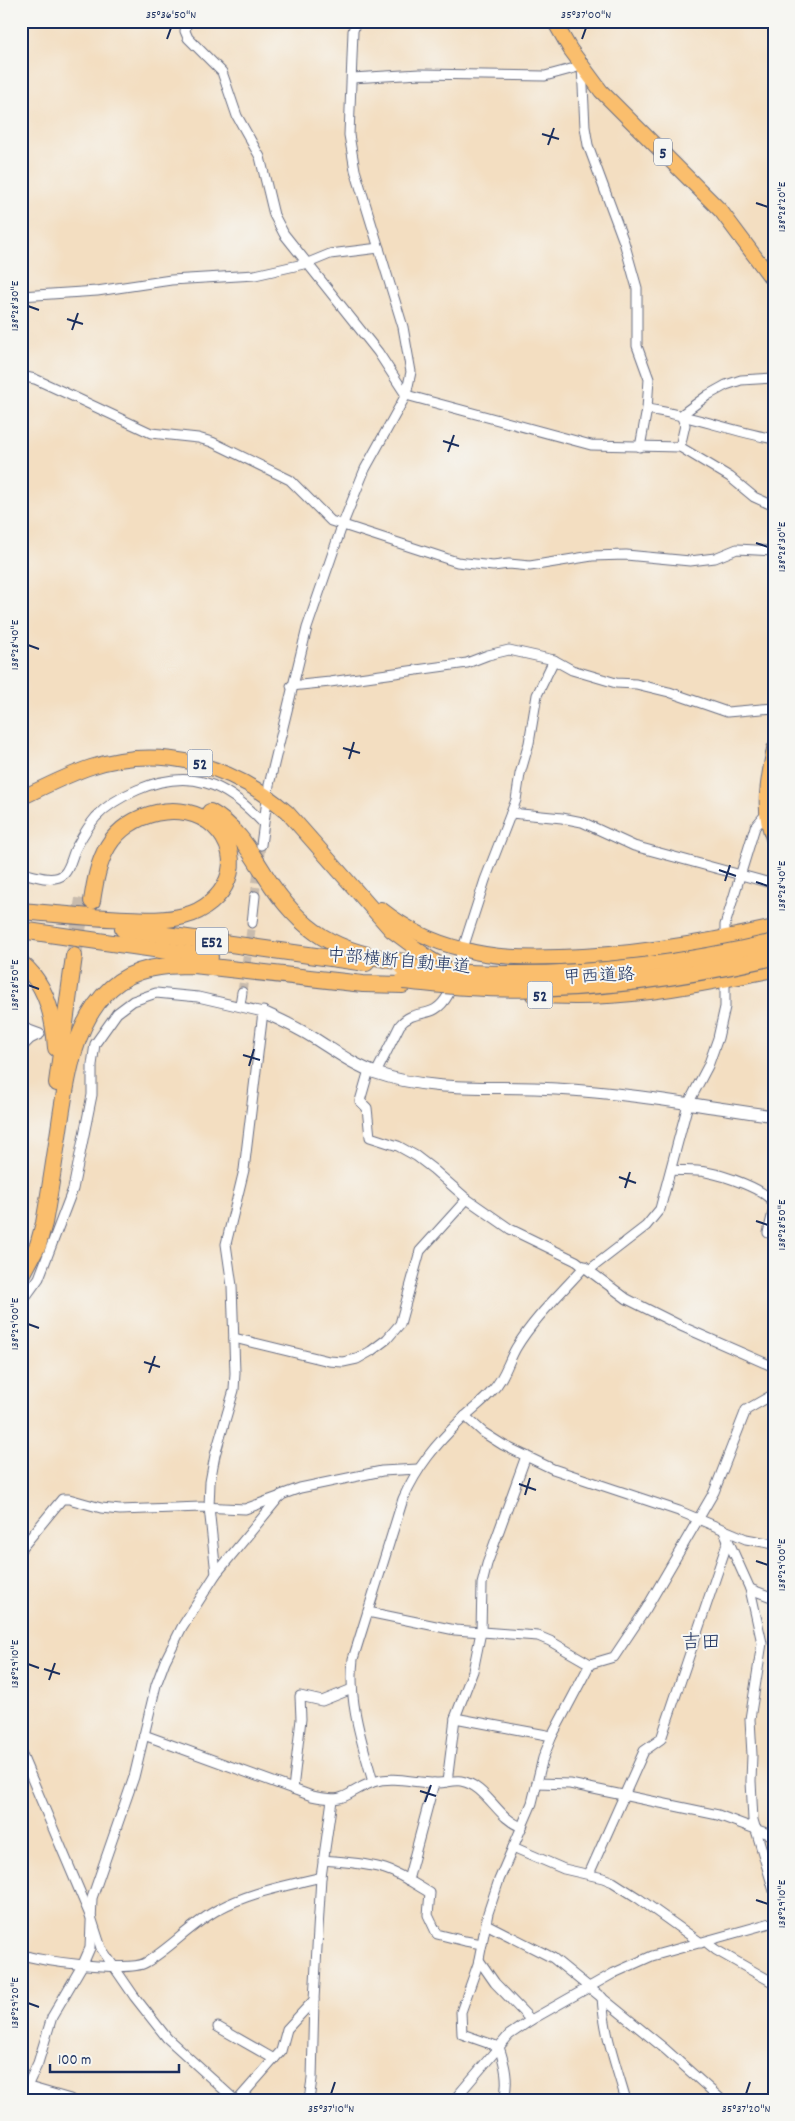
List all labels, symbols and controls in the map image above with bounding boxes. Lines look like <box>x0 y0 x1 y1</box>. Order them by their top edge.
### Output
text: 35°36'50"N <box>146 7 196 24</box>
text: 35°37'00"N <box>561 7 611 24</box>
road number: 5 <box>654 138 672 166</box>
text: 138°28'20"E <box>774 181 791 232</box>
text: 138°28'30"E <box>7 280 24 331</box>
text: 138°28'30"E <box>774 521 791 572</box>
text: 138°28'40"E <box>7 619 24 670</box>
road number: 52 <box>188 750 212 776</box>
text: 138°28'40"E <box>774 860 791 911</box>
road number: E52 <box>196 928 228 954</box>
street label: 中部横断自動車道 <box>326 944 472 981</box>
text: 138°28'50"E <box>7 959 24 1010</box>
street label: 甲西道路 <box>563 963 636 992</box>
road number: 52 <box>528 982 552 1008</box>
text: 138°28'50"E <box>774 1199 791 1250</box>
text: 138°29'00"E <box>7 1297 24 1350</box>
text: 138°29'00"E <box>774 1538 791 1591</box>
district label: 吉田 <box>681 1630 721 1658</box>
text: 138°29'10"E <box>7 1639 24 1688</box>
text: 138°29'10"E <box>774 1879 791 1928</box>
text: 138°29'20"E <box>7 1977 24 2029</box>
scale bar <box>50 2041 179 2073</box>
text: 100 m <box>58 2050 91 2072</box>
text: 35°37'10"N <box>308 2101 354 2118</box>
text: 35°37'20"N <box>721 2101 771 2118</box>

